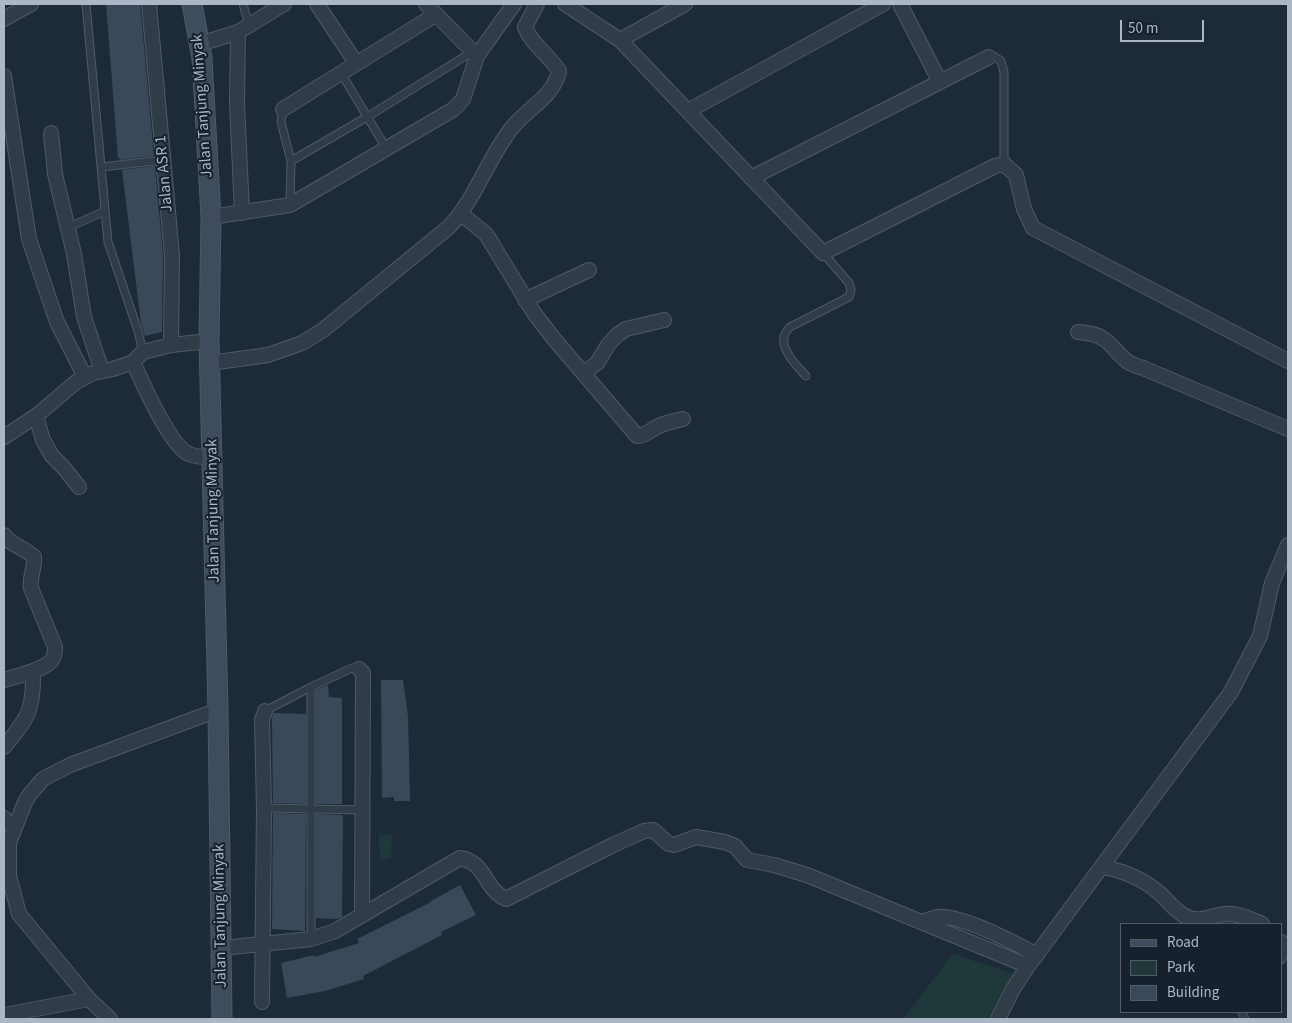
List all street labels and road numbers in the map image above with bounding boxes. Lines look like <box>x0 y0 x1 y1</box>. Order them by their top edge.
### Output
street label: Jalan Tanjung Minyak <box>188 33 218 179</box>
street label: Jalan ASR 1 <box>152 135 178 213</box>
street label: Jalan Tanjung Minyak <box>203 439 225 583</box>
street label: Jalan Tanjung Minyak <box>210 844 232 988</box>

